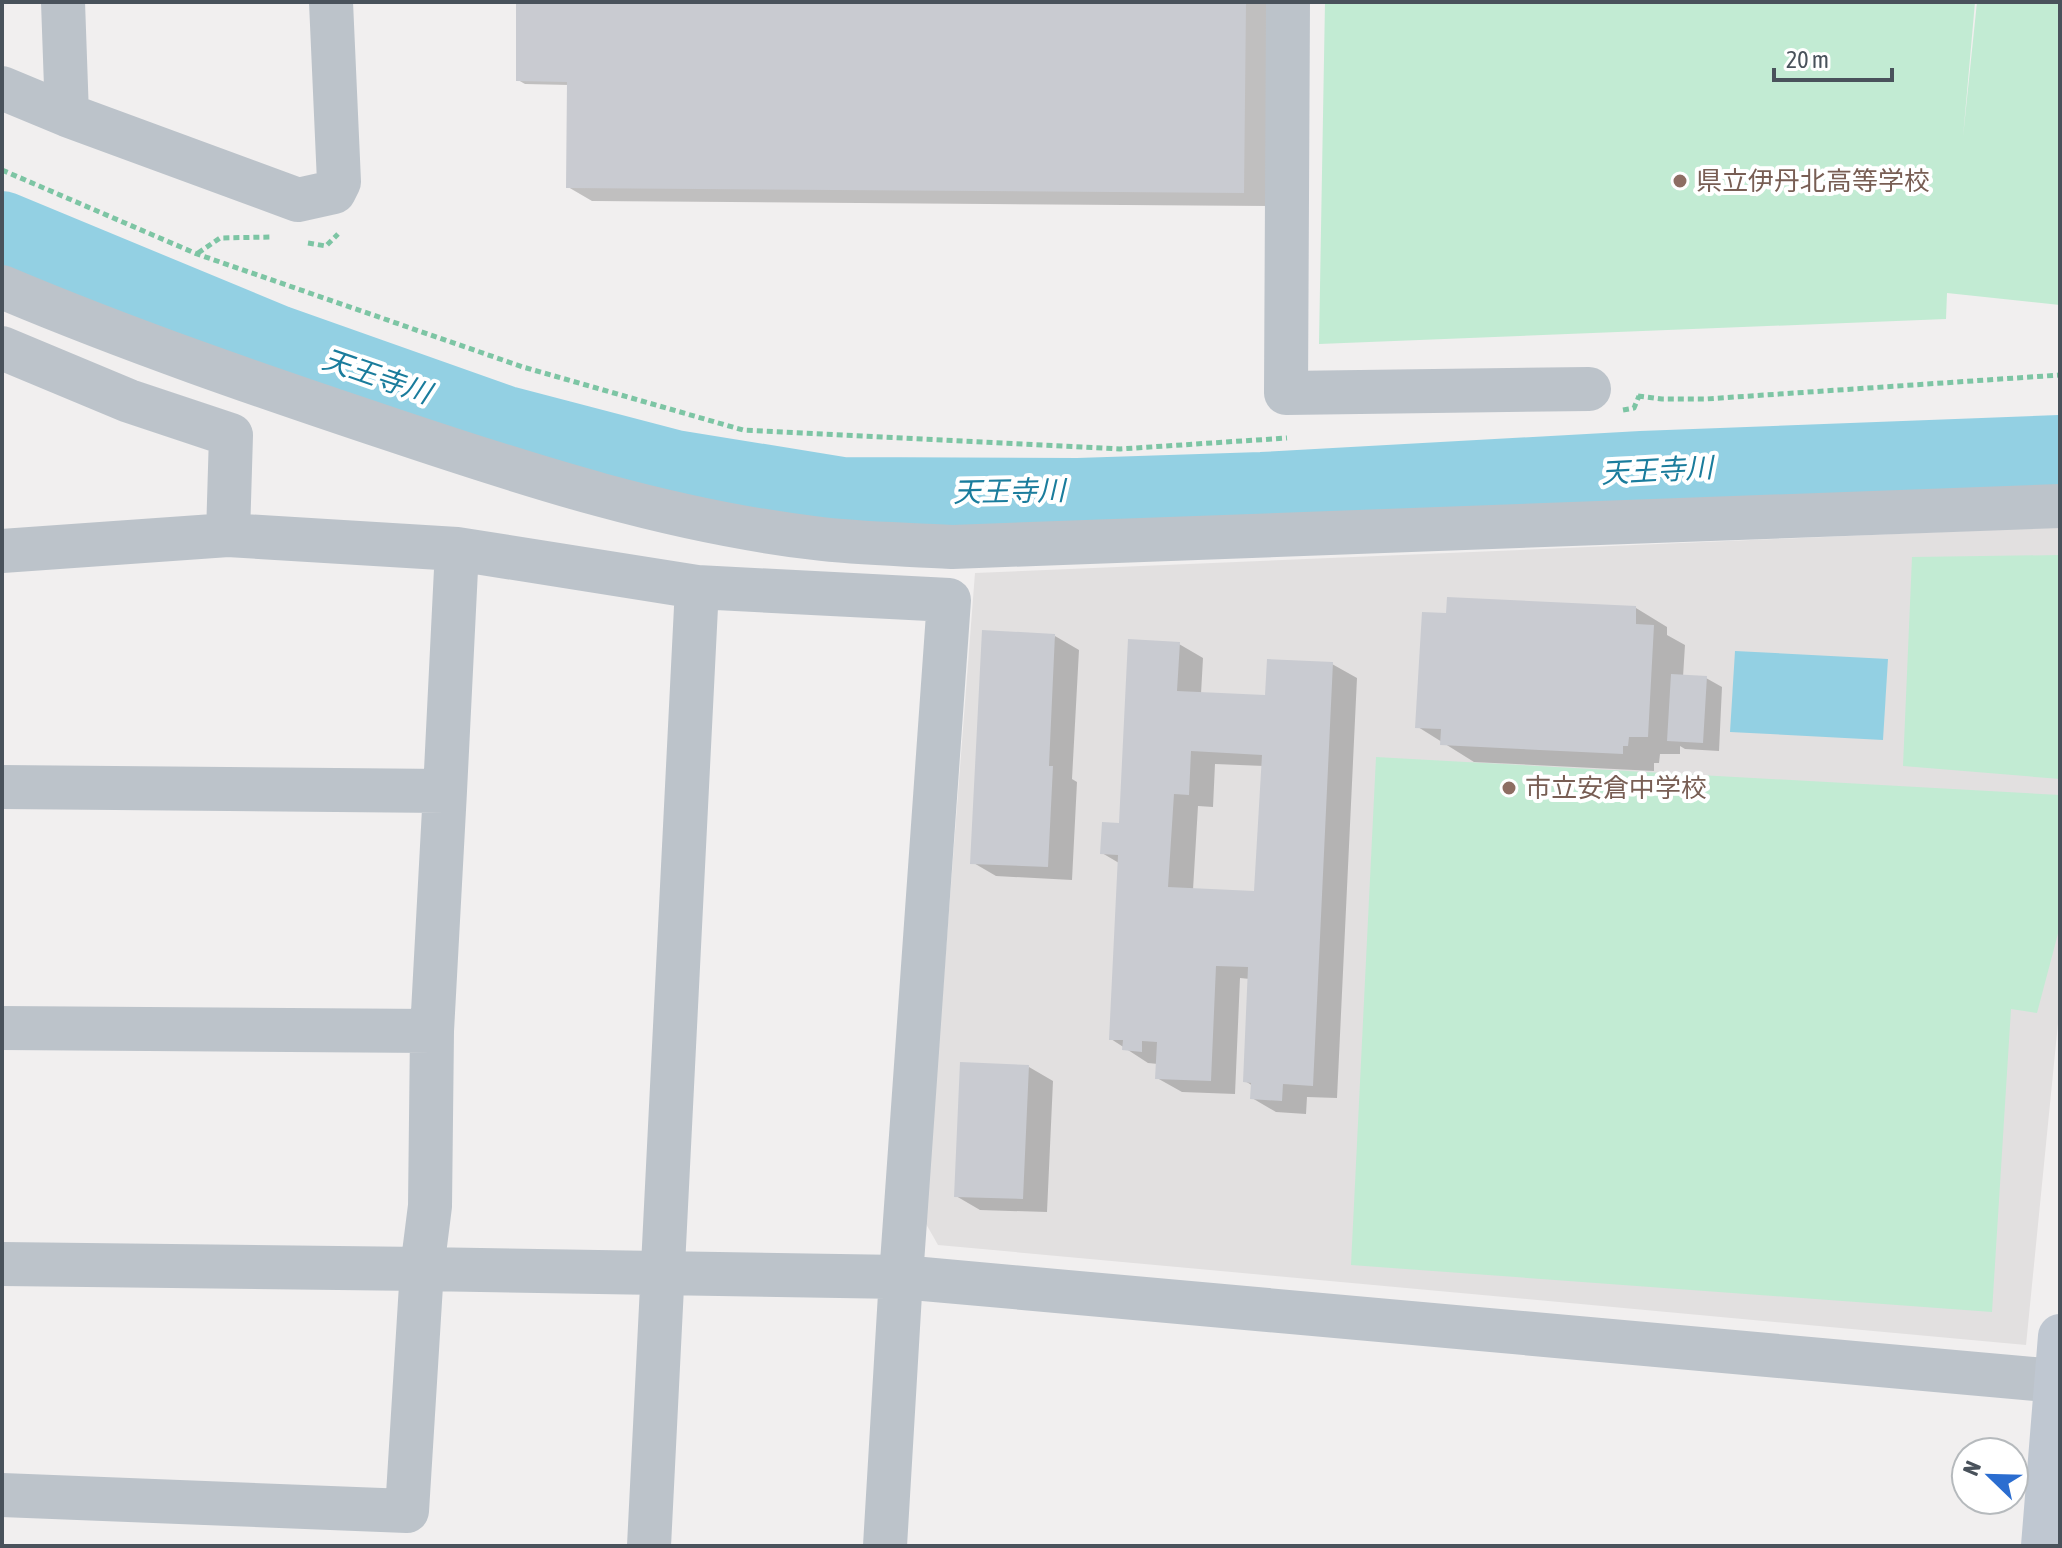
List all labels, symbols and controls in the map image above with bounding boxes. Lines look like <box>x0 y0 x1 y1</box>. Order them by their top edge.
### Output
scale bar <box>1774 32 1892 82</box>
text: 20 m <box>1786 46 1829 73</box>
place label: 県立伊丹北高等学校 <box>1696 166 1930 196</box>
marker: 県立伊丹北高等学校 <box>1671 172 1689 190</box>
water label: 天王寺川 <box>319 343 438 410</box>
water label: 天王寺川 <box>1600 451 1717 489</box>
water label: 天王寺川 <box>953 474 1068 508</box>
place label: 市立安倉中学校 <box>1525 773 1707 803</box>
marker: 市立安倉中学校 <box>1500 779 1518 797</box>
north arrow <box>1950 1436 2030 1516</box>
text: N <box>1957 1457 1986 1479</box>

